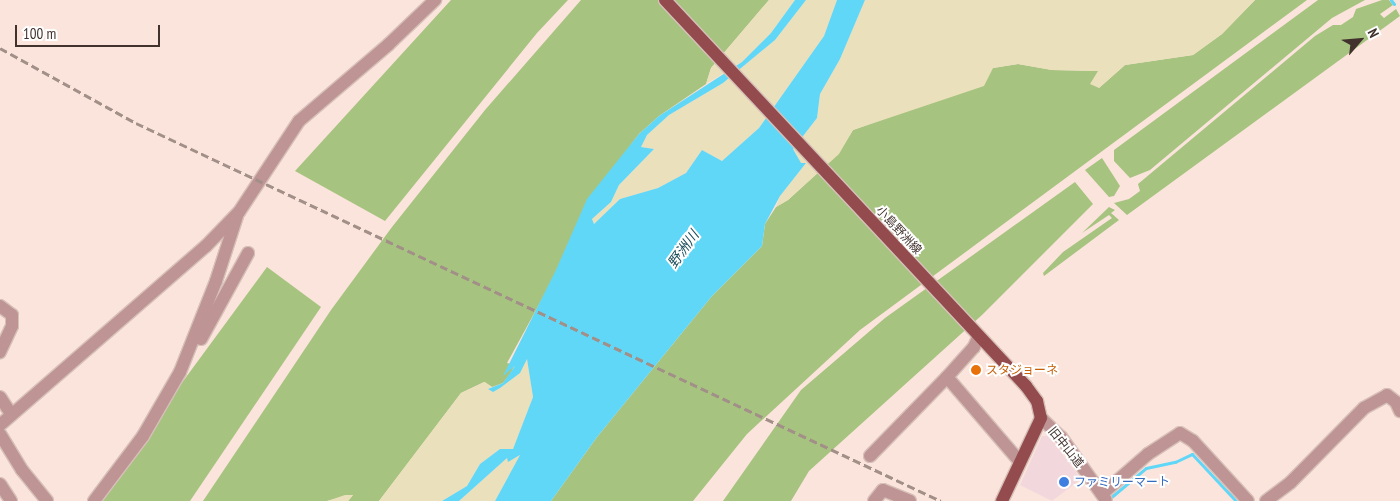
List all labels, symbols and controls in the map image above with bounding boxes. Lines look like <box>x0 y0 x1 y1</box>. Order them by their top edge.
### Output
scale bar <box>18 15 162 47</box>
north arrow <box>1335 15 1385 65</box>
text: 100 m <box>23 24 56 43</box>
text: N <box>1364 26 1383 41</box>
street label: 小島野洲線 <box>873 203 925 257</box>
water label: 野洲川 <box>664 227 702 271</box>
place label: スタジョーネ <box>986 363 1058 377</box>
marker: スタジョーネ <box>970 364 982 376</box>
street label: 旧中山道 <box>1045 424 1087 470</box>
place label: ファミリーマート <box>1074 475 1170 489</box>
marker: ファミリーマート <box>1058 476 1070 488</box>

